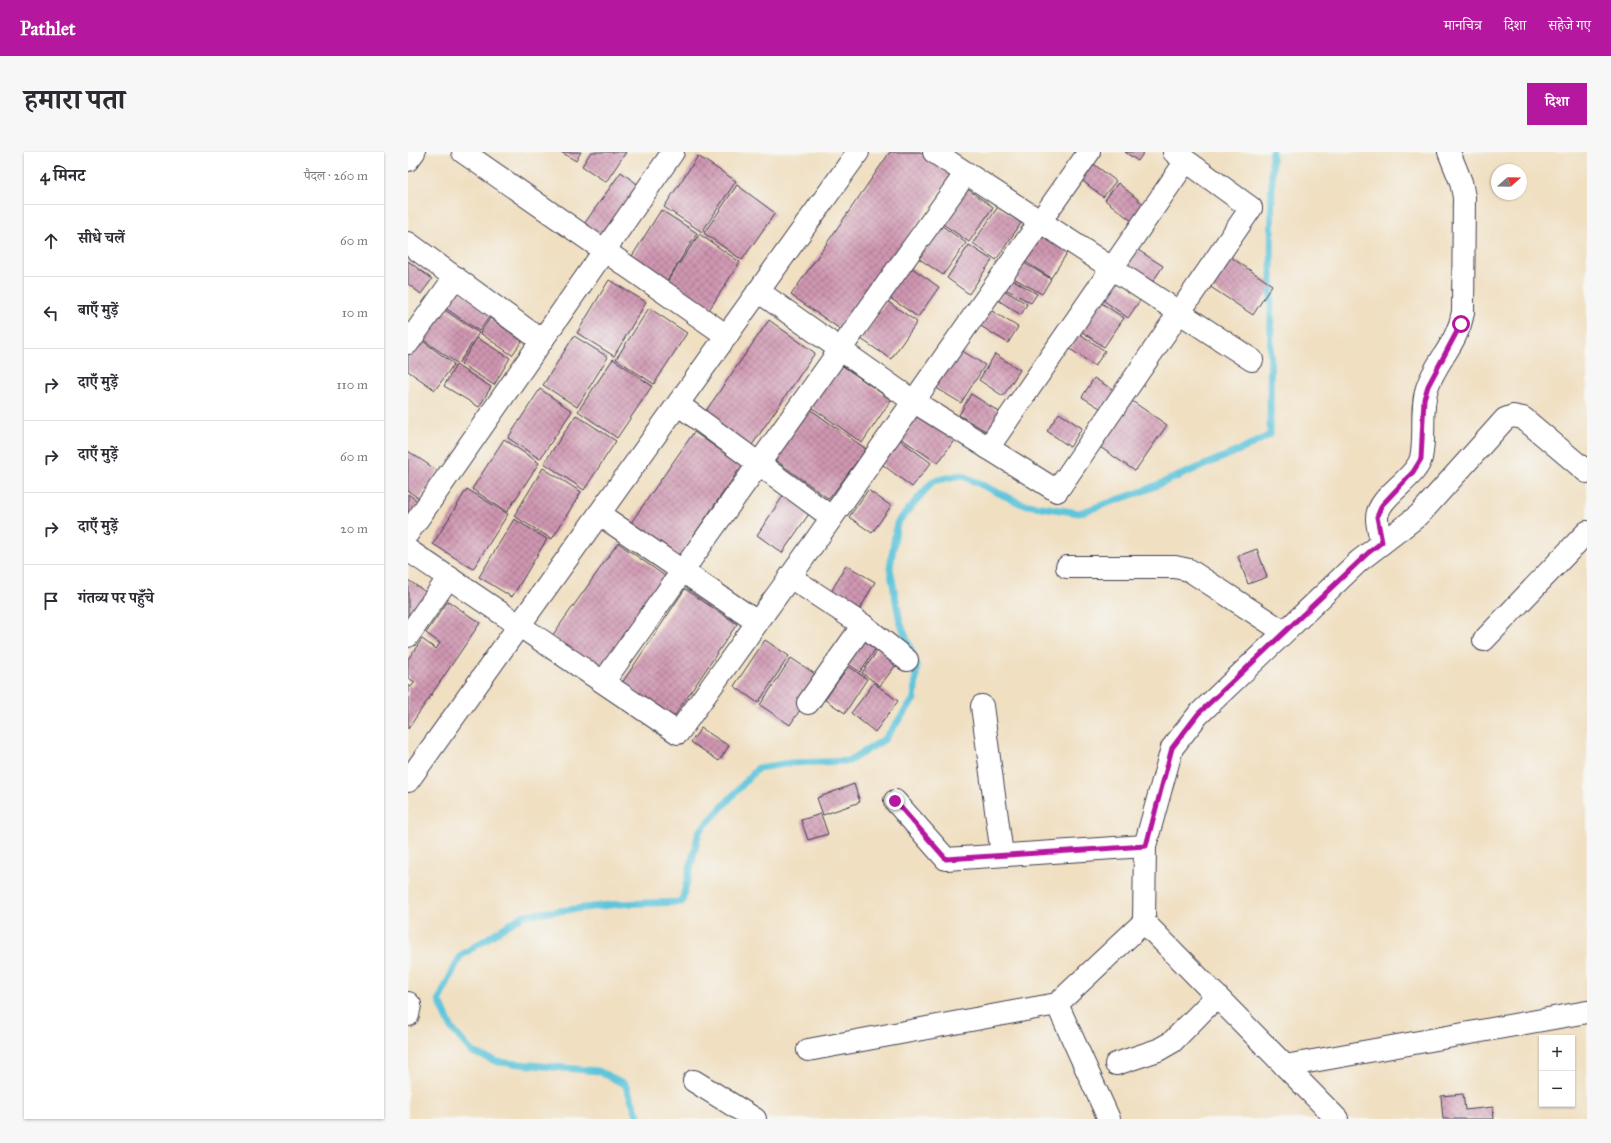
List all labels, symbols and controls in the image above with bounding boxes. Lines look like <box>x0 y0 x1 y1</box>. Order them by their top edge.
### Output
text: Pathlet <box>20 17 76 40</box>
text: मानचित्र <box>1444 17 1482 34</box>
text: दिशा <box>1504 17 1526 34</box>
text: सहेजे गए <box>1548 17 1591 34</box>
text: हमारा पता <box>24 82 125 117</box>
button: दिशा <box>1527 83 1587 125</box>
north arrow <box>1491 164 1527 200</box>
text: 4 मिनट <box>40 165 85 186</box>
text: पैदल · 260 m <box>304 168 368 184</box>
text: सीधे चलें <box>78 229 125 247</box>
icon: ahead <box>40 230 62 252</box>
text: 60 m <box>340 233 368 249</box>
text: बाएँ मुड़ें <box>78 301 118 319</box>
icon: left <box>40 302 62 324</box>
text: 10 m <box>342 305 368 321</box>
route start <box>1452 315 1470 333</box>
text: दाएँ मुड़ें <box>78 373 118 391</box>
icon: right <box>40 374 62 396</box>
text: 110 m <box>336 377 368 393</box>
text: दाएँ मुड़ें <box>78 445 118 463</box>
icon: right <box>40 446 62 468</box>
text: 60 m <box>340 449 368 465</box>
text: दाएँ मुड़ें <box>78 517 118 535</box>
icon: right <box>40 518 62 540</box>
text: 20 m <box>340 521 368 537</box>
text: गंतव्य पर पहुँचे <box>78 589 154 607</box>
icon: arrive <box>40 590 62 612</box>
route end <box>886 792 904 810</box>
map controls <box>1539 1035 1575 1107</box>
button: + <box>1539 1035 1575 1071</box>
button: − <box>1539 1071 1575 1107</box>

